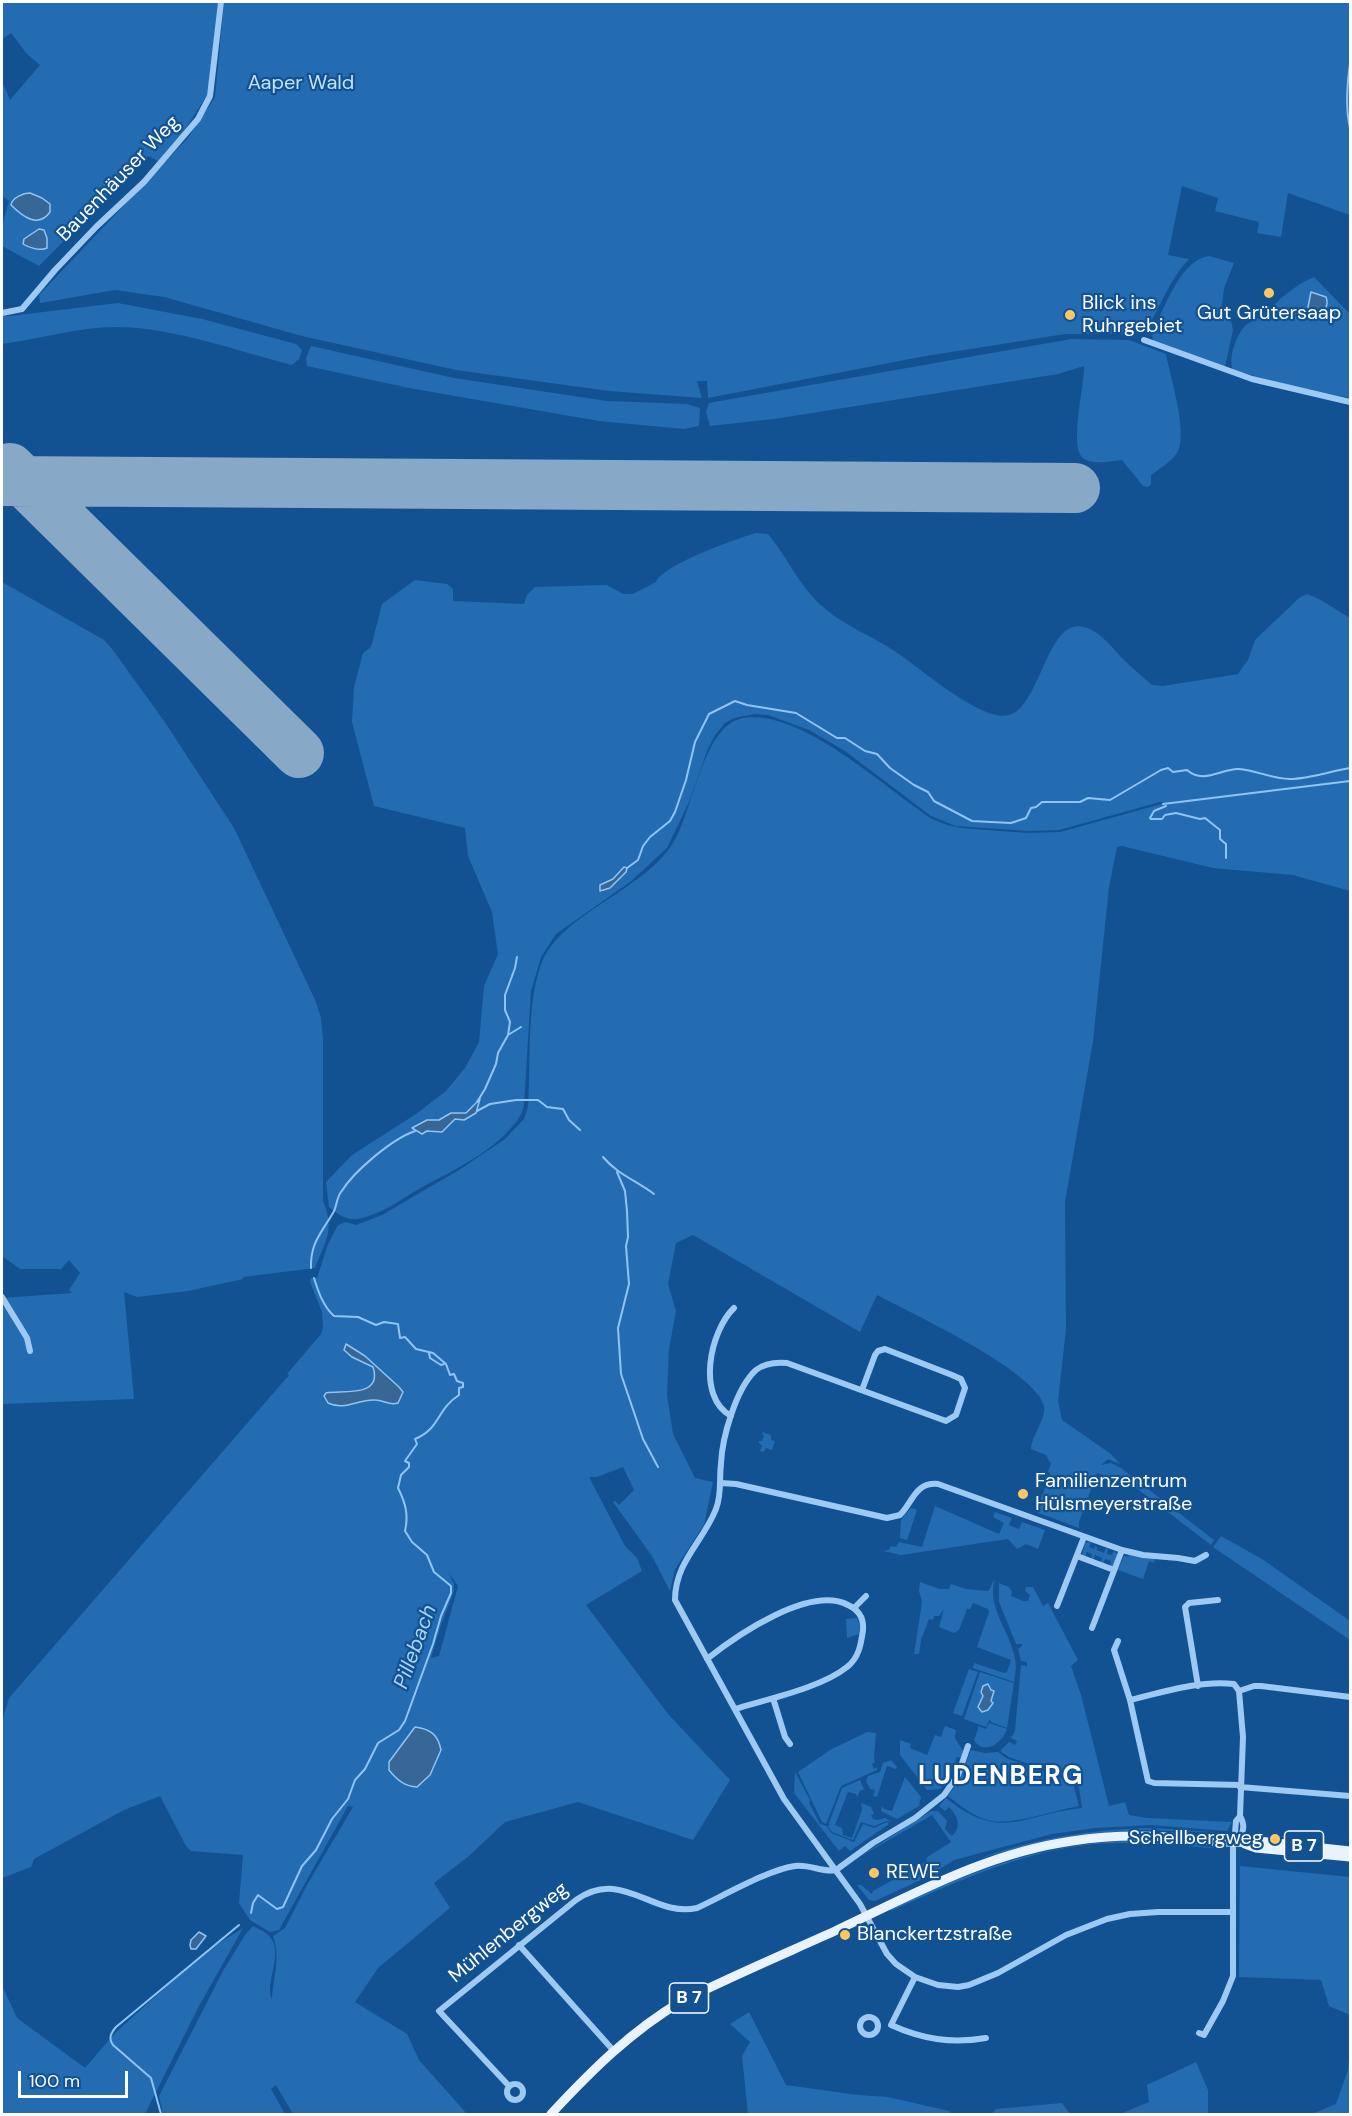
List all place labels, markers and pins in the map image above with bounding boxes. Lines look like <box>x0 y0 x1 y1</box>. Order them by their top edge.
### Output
marker: Gut Grütersaap <box>1262 286 1276 300</box>
place label: Blick ins Ruhrgebiet <box>1082 292 1182 339</box>
place label: Gut Grütersaap <box>1197 302 1341 326</box>
marker: Blick ins Ruhrgebiet <box>1063 308 1077 322</box>
place label: Familienzentrum Hülsmeyerstraße <box>1035 1470 1192 1517</box>
marker: Familienzentrum Hülsmeyerstraße <box>1016 1487 1030 1501</box>
place label: Schellbergweg <box>1129 1827 1263 1851</box>
marker: Schellbergweg <box>1268 1832 1282 1846</box>
place label: REWE <box>886 1861 940 1885</box>
marker: REWE <box>867 1866 881 1880</box>
place label: Blanckertzstraße <box>857 1923 1012 1947</box>
marker: Blanckertzstraße <box>838 1928 852 1942</box>

